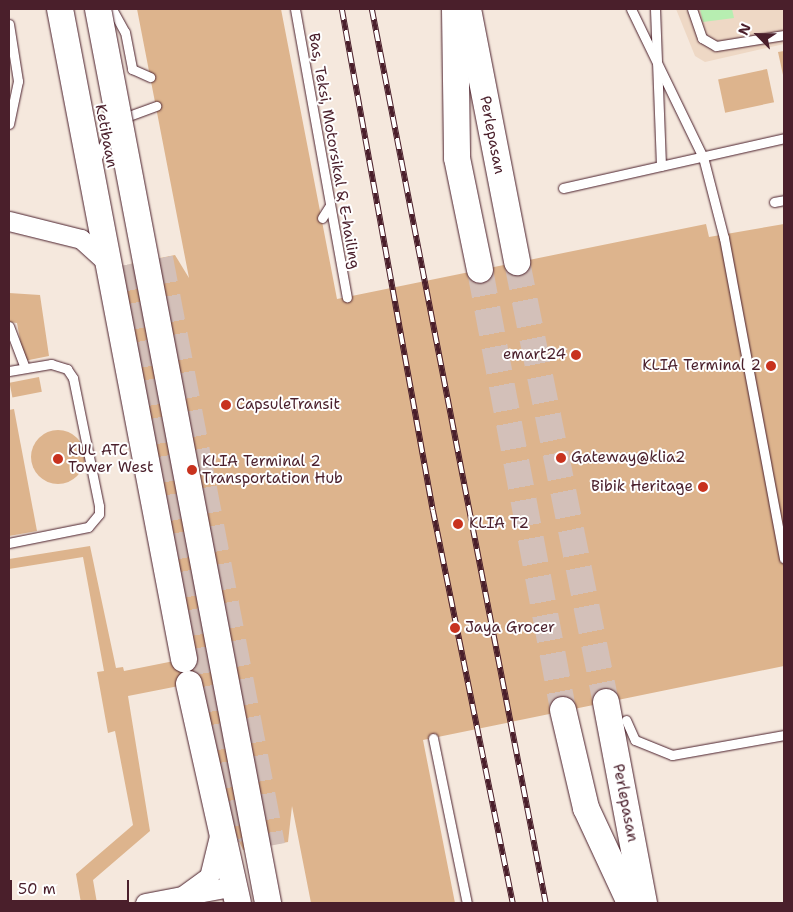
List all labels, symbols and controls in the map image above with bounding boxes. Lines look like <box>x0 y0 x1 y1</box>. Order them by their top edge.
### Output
north arrow <box>733 10 783 60</box>
text: N <box>734 21 755 38</box>
street label: Bas, Teksi, Motorsikal & E-hailing <box>304 32 364 270</box>
street label: Perlepasan <box>476 94 508 176</box>
street label: Ketibaan <box>91 103 121 169</box>
place label: emart24 <box>503 346 566 364</box>
marker: emart24 <box>570 349 582 361</box>
place label: KLIA Terminal 2 <box>642 357 761 375</box>
marker: KLIA Terminal 2 <box>765 360 777 372</box>
place label: CapsuleTransit <box>236 396 340 414</box>
marker: CapsuleTransit <box>220 399 232 411</box>
place label: KUL ATC Tower West <box>68 441 154 476</box>
place label: Gateway@klia2 <box>571 449 685 467</box>
place label: KLIA Terminal 2 Transportation Hub <box>202 452 343 487</box>
marker: Gateway@klia2 <box>555 452 567 464</box>
marker: KUL ATC Tower West <box>52 453 64 465</box>
marker: KLIA Terminal 2 Transportation Hub <box>186 464 198 476</box>
place label: Bibik Heritage <box>591 478 693 496</box>
marker: Bibik Heritage <box>697 481 709 493</box>
place label: KLIA T2 <box>469 515 529 533</box>
marker: KLIA T2 <box>451 517 465 531</box>
place label: Jaya Grocer <box>465 619 555 637</box>
marker: Jaya Grocer <box>449 622 461 634</box>
street label: Perlepasan <box>609 762 641 844</box>
scale bar <box>12 870 131 902</box>
text: 50 m <box>18 879 56 899</box>

